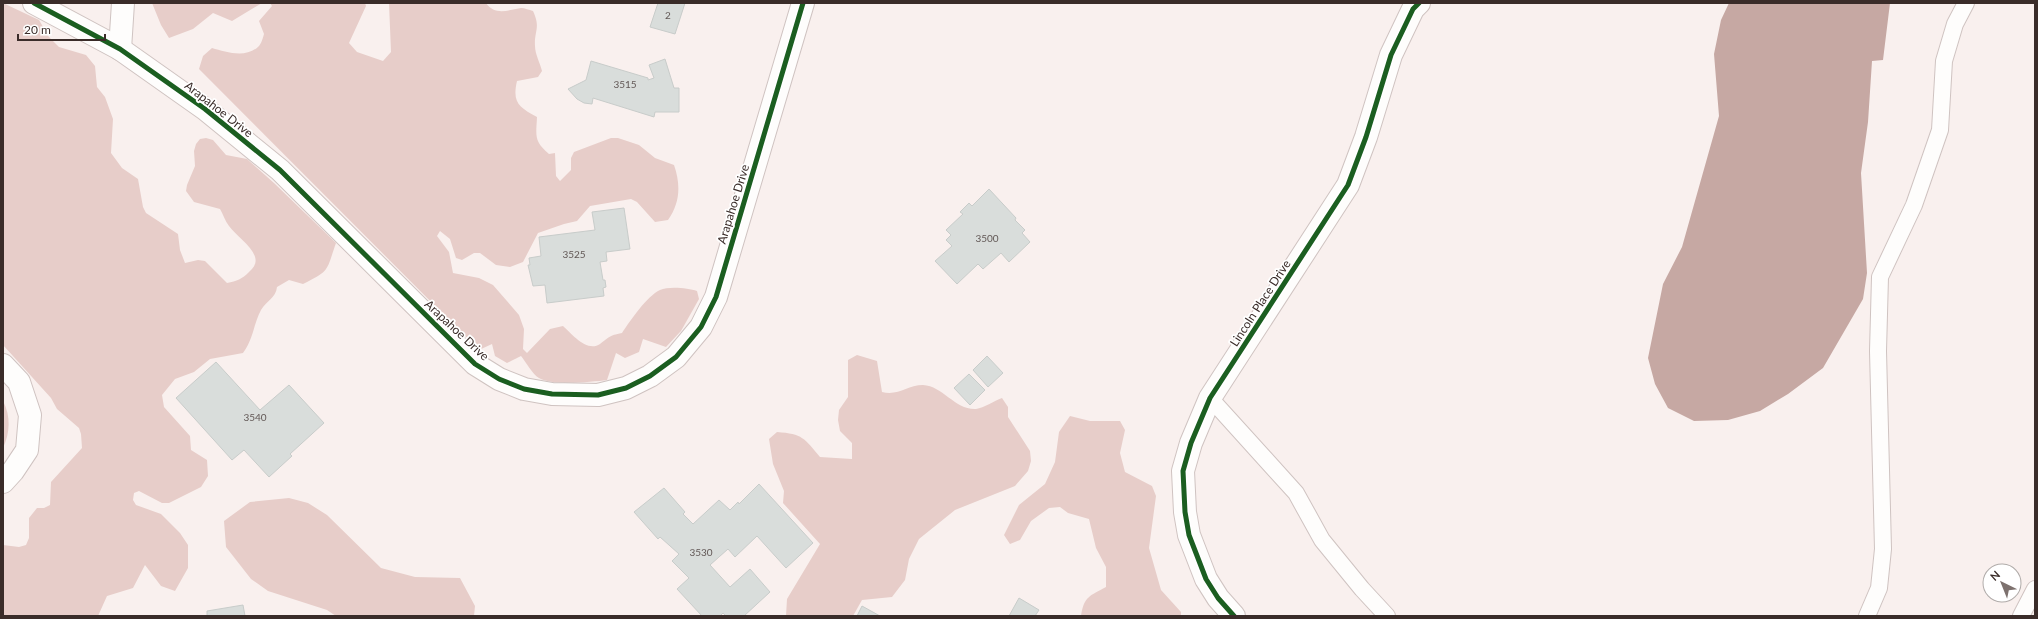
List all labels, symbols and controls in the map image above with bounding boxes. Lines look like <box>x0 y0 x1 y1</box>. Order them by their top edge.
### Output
house number: 2 <box>665 9 671 21</box>
scale bar <box>18 16 105 42</box>
text: 20 m <box>24 22 51 37</box>
street label: Arapahoe Drive <box>182 78 256 140</box>
house number: 3515 <box>613 78 637 90</box>
street label: Arapahoe Drive <box>714 162 752 246</box>
house number: 3500 <box>975 232 999 244</box>
house number: 3525 <box>562 248 586 260</box>
street label: Lincoln Place Drive <box>1226 257 1294 349</box>
street label: Arapahoe Drive <box>422 296 492 364</box>
house number: 3540 <box>243 411 267 423</box>
house number: 3530 <box>689 546 713 558</box>
north arrow <box>1982 563 2022 603</box>
text: N <box>1987 568 2002 583</box>

